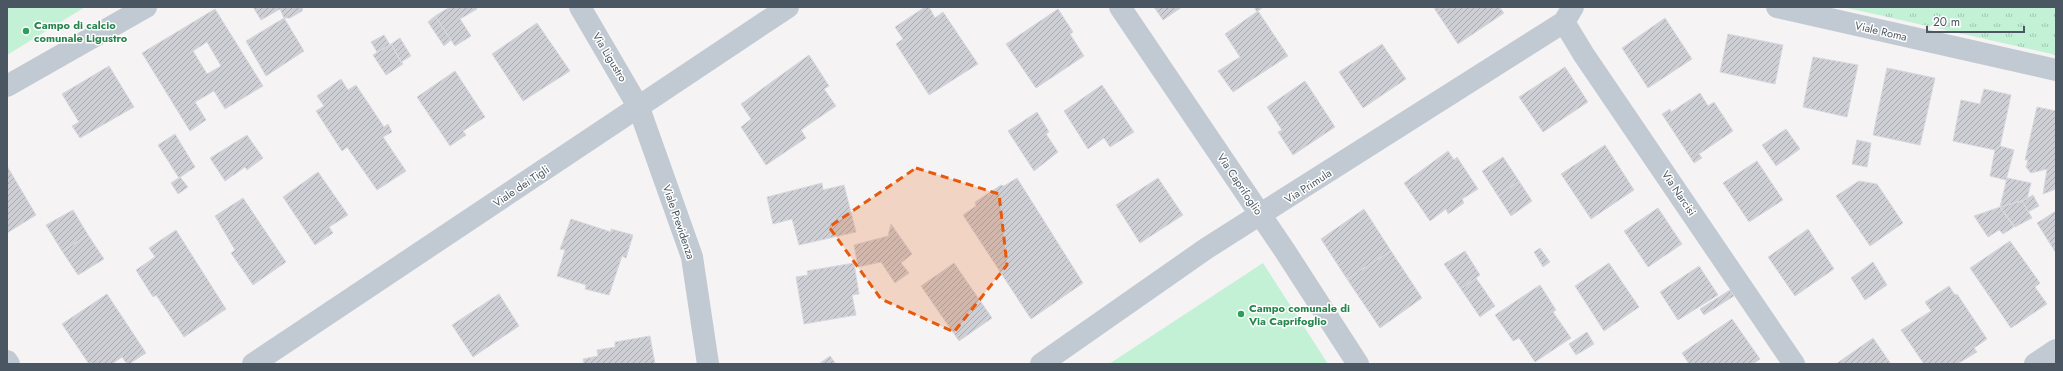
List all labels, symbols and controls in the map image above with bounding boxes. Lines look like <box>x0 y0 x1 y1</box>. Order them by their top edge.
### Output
scale bar <box>1927 8 2024 34</box>
text: 20 m <box>1933 13 1960 31</box>
place label: Campo di calcio comunale Ligustro <box>34 17 128 46</box>
street label: Viale Roma <box>1853 17 1909 45</box>
marker: Campo di calcio comunale Ligustro <box>21 26 31 36</box>
street label: Via Ligustro <box>589 29 631 85</box>
street label: Via Caprifoglio <box>1213 150 1267 218</box>
street label: Viale dei Tigli <box>490 161 552 211</box>
street label: Via Primula <box>1281 165 1335 207</box>
street label: Via Narcisi <box>1658 167 1700 219</box>
street label: Viale Previdenza <box>659 183 699 261</box>
place label: Campo comunale di Via Caprifoglio <box>1248 300 1350 329</box>
marker: Campo comunale di Via Caprifoglio <box>1236 309 1246 319</box>

